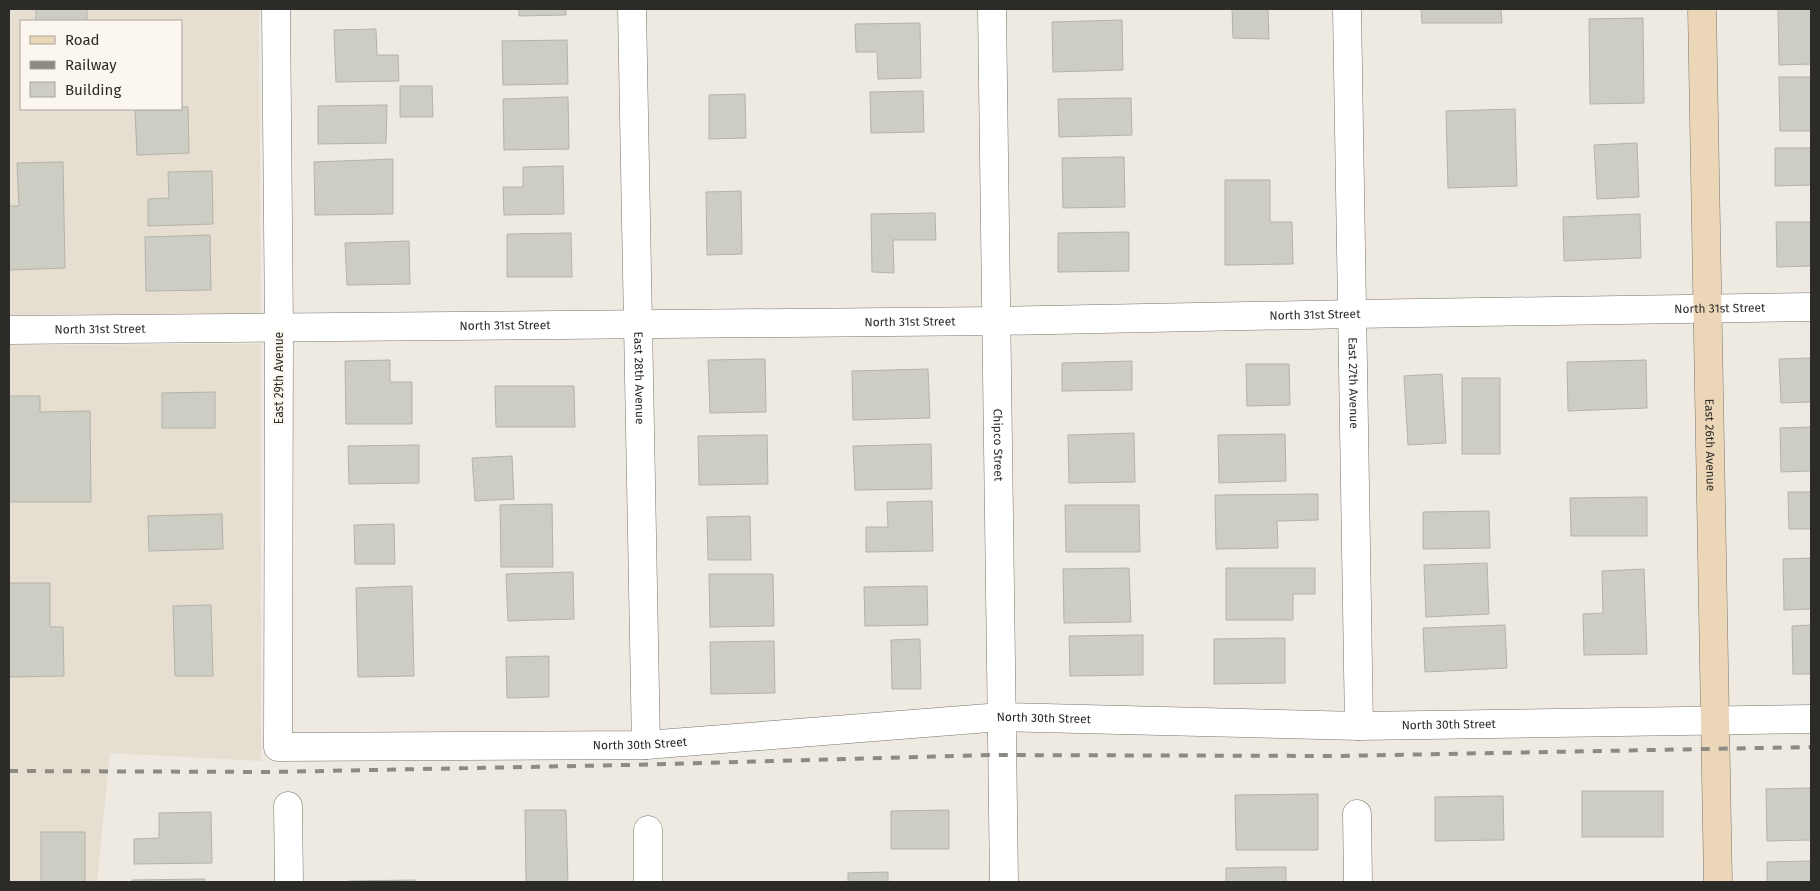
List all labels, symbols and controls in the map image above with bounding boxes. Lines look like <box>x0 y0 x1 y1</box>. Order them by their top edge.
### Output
legend <box>20 20 182 110</box>
text: Road <box>65 31 100 49</box>
text: Railway <box>65 56 117 74</box>
text: Building <box>65 81 121 99</box>
street label: North 31st Street <box>1674 301 1766 316</box>
street label: North 31st Street <box>1269 307 1361 323</box>
street label: North 31st Street <box>864 314 956 329</box>
street label: North 31st Street <box>459 318 551 333</box>
street label: North 31st Street <box>54 322 146 337</box>
street label: East 28th Avenue <box>631 331 647 424</box>
street label: East 29th Avenue <box>272 332 286 424</box>
street label: East 27th Avenue <box>1345 337 1361 429</box>
street label: East 26th Avenue <box>1702 398 1718 491</box>
street label: Chipco Street <box>990 409 1005 482</box>
street label: North 30th Street <box>996 710 1092 726</box>
street label: North 30th Street <box>1401 717 1497 732</box>
street label: North 30th Street <box>593 735 688 752</box>

